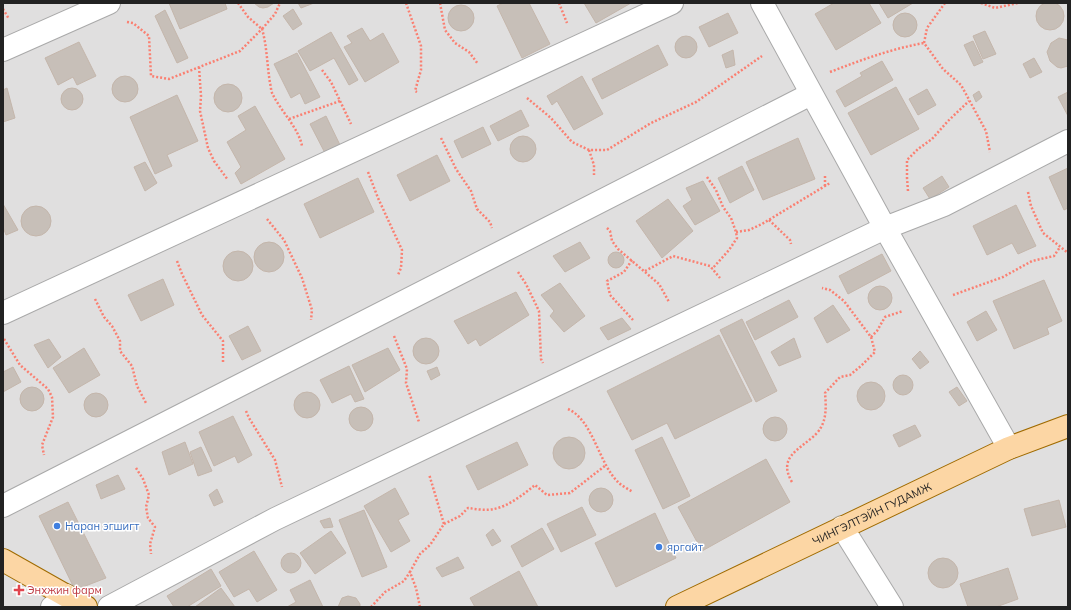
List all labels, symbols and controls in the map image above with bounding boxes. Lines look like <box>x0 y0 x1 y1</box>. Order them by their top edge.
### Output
street label: ЧИНГЭЛТЭЙН ГУДАМЖ <box>810 479 934 548</box>
place label: Наран эгшигт <box>65 519 139 533</box>
marker: Наран эгшигт <box>52 521 62 531</box>
place label: яргайт <box>667 540 703 554</box>
marker: яргайт <box>654 542 664 552</box>
place label: Энхжин фарм <box>27 583 102 597</box>
marker: Энхжин фарм <box>14 585 24 595</box>

